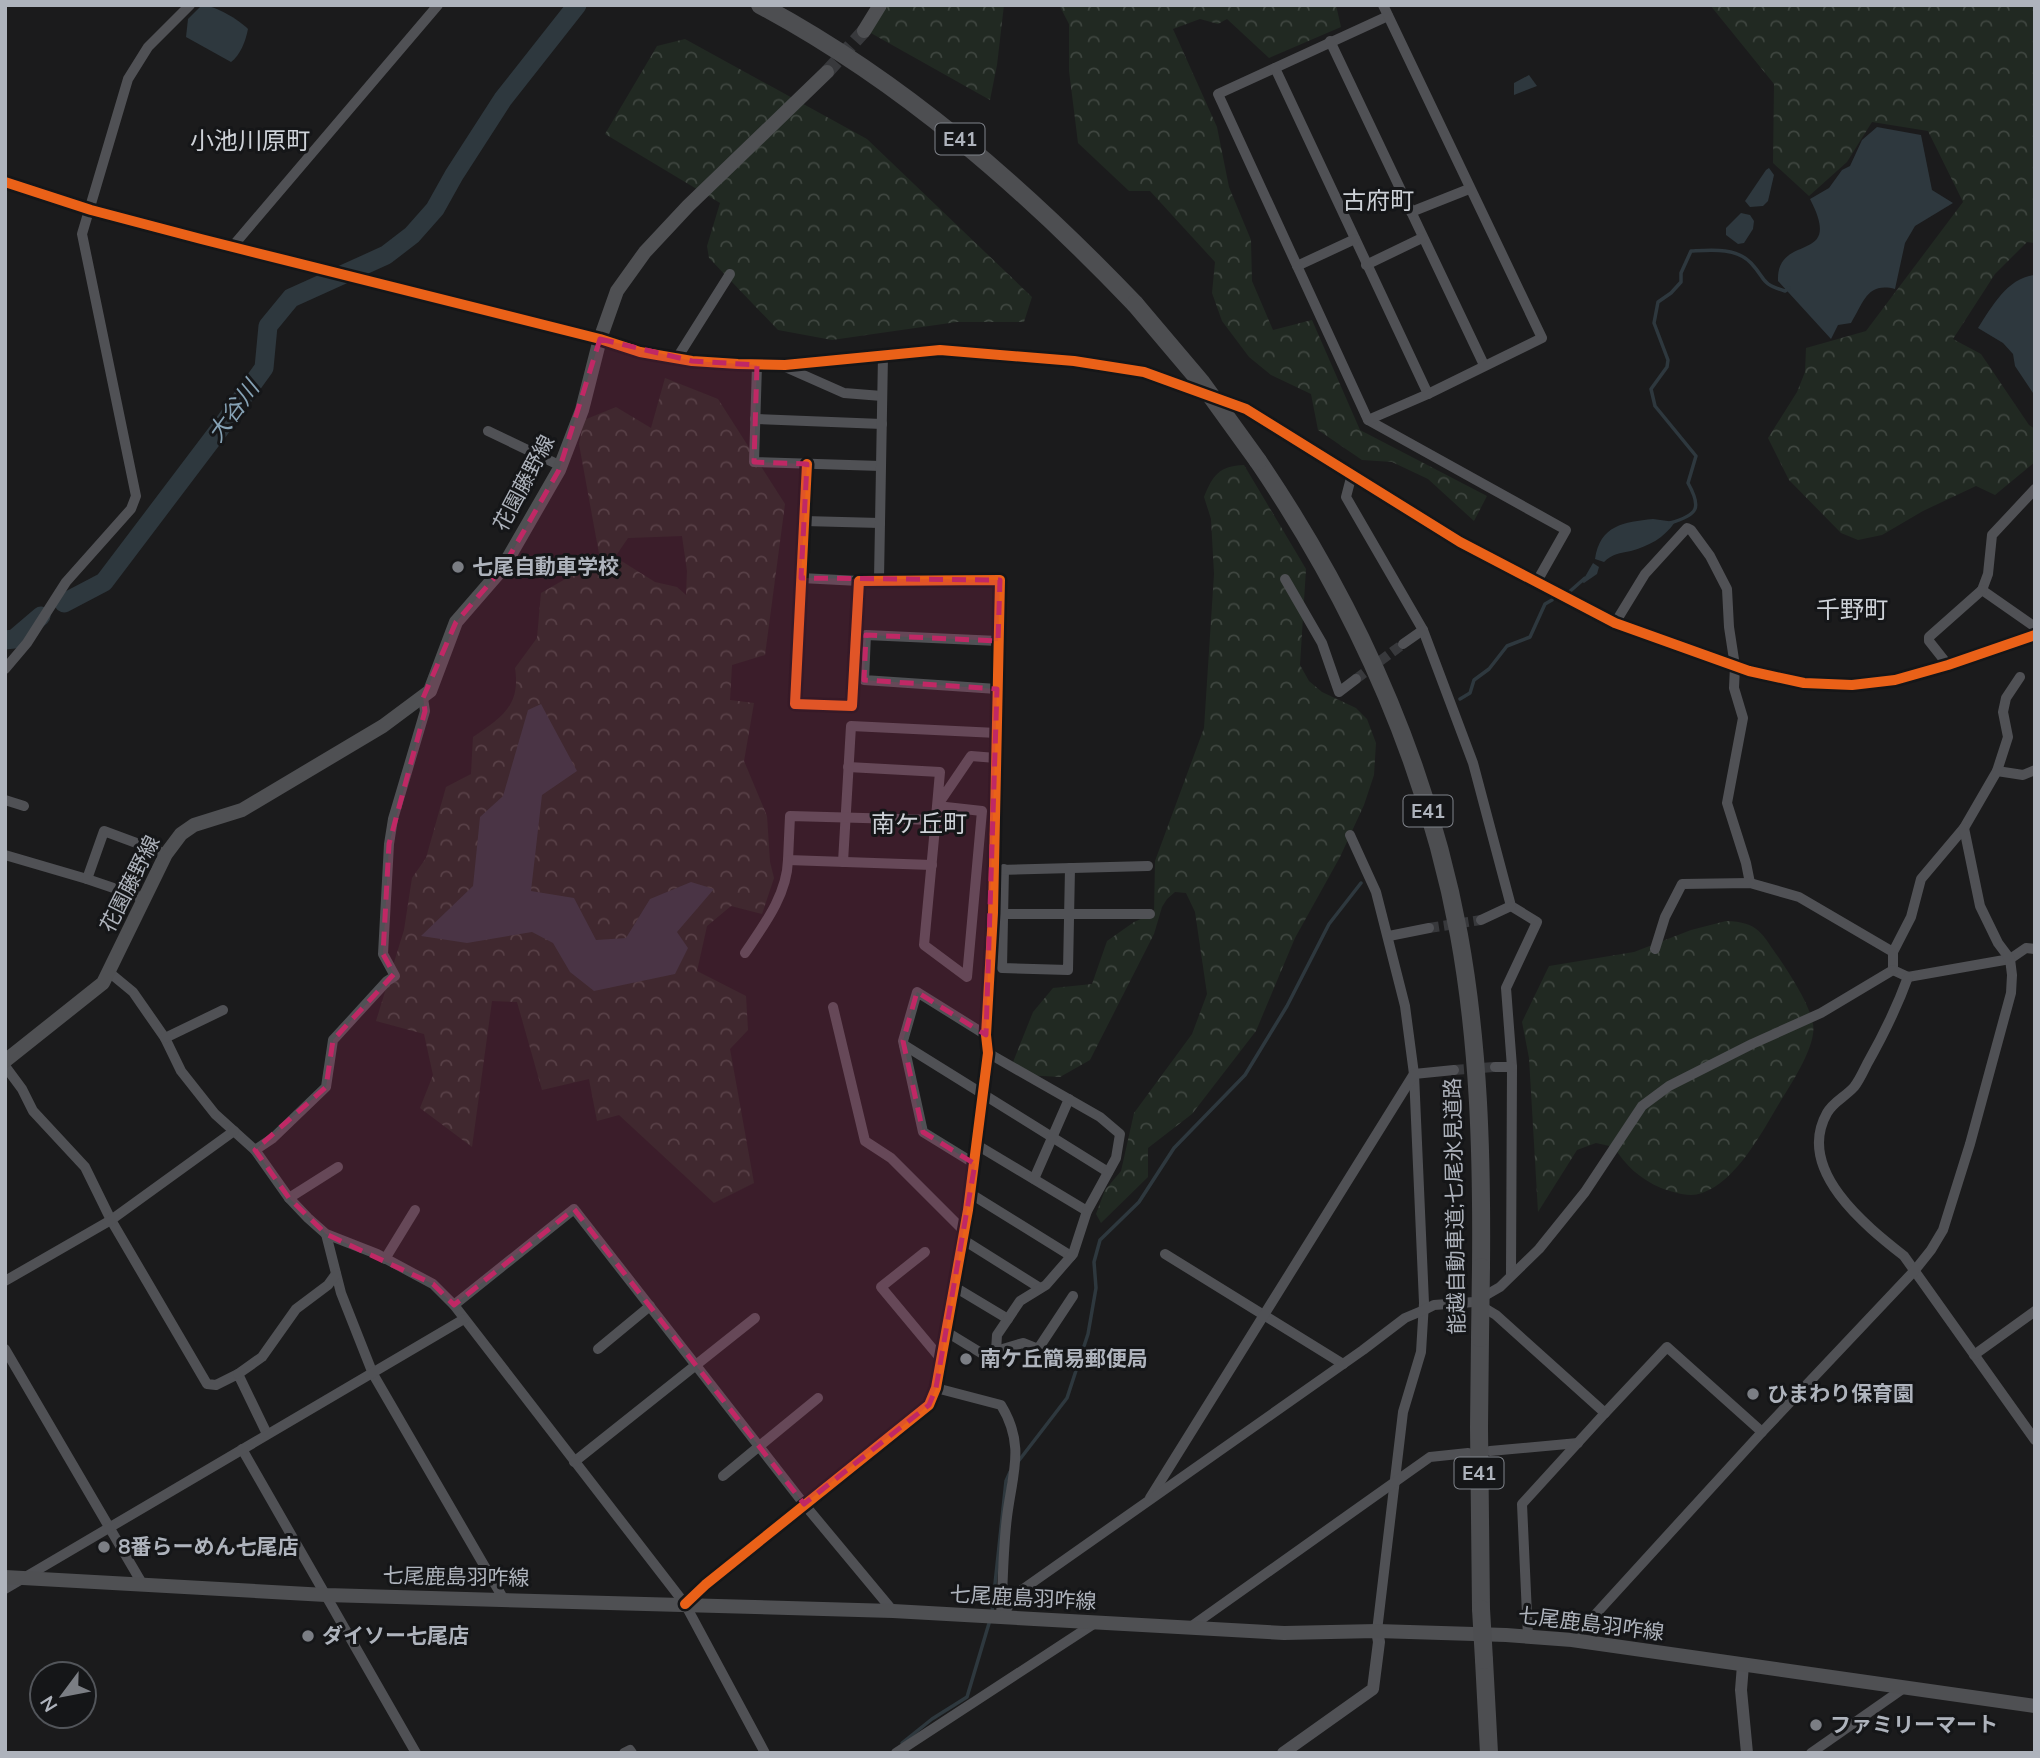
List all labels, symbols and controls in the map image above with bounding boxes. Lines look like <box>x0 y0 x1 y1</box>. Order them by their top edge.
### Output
road number: E41 <box>936 124 984 154</box>
district label: 小池川原町 <box>190 125 310 155</box>
district label: 古府町 <box>1342 185 1414 215</box>
water label: 大谷川 <box>201 372 266 447</box>
street label: 花園藤野線 <box>487 430 559 535</box>
place label: 七尾自動車学校 <box>472 553 619 579</box>
marker: 七尾自動車学校 <box>450 559 466 575</box>
district label: 千野町 <box>1816 594 1888 624</box>
road number: E41 <box>1404 796 1452 826</box>
district label: 南ケ丘町 <box>871 808 967 838</box>
street label: 花園藤野線 <box>94 831 165 936</box>
street label: 能越自動車道;七尾氷見道路 <box>1439 1077 1469 1335</box>
place label: 南ケ丘簡易郵便局 <box>980 1345 1148 1371</box>
marker: 南ケ丘簡易郵便局 <box>958 1351 974 1367</box>
place label: ひまわり保育園 <box>1767 1380 1914 1406</box>
marker: ひまわり保育園 <box>1745 1386 1761 1402</box>
road number: E41 <box>1454 1457 1504 1488</box>
place label: 8番らーめん七尾店 <box>118 1533 299 1559</box>
marker: 8番らーめん七尾店 <box>96 1539 112 1555</box>
street label: 七尾鹿島羽咋線 <box>382 1562 530 1590</box>
street label: 七尾鹿島羽咋線 <box>949 1580 1097 1614</box>
street label: 七尾鹿島羽咋線 <box>1517 1601 1666 1645</box>
place label: ダイソー七尾店 <box>322 1622 469 1648</box>
marker: ダイソー七尾店 <box>300 1628 316 1644</box>
north arrow <box>28 1660 98 1730</box>
text: N <box>35 1692 63 1716</box>
place label: ファミリーマート <box>1830 1711 1998 1737</box>
marker: ファミリーマート <box>1808 1717 1824 1733</box>

